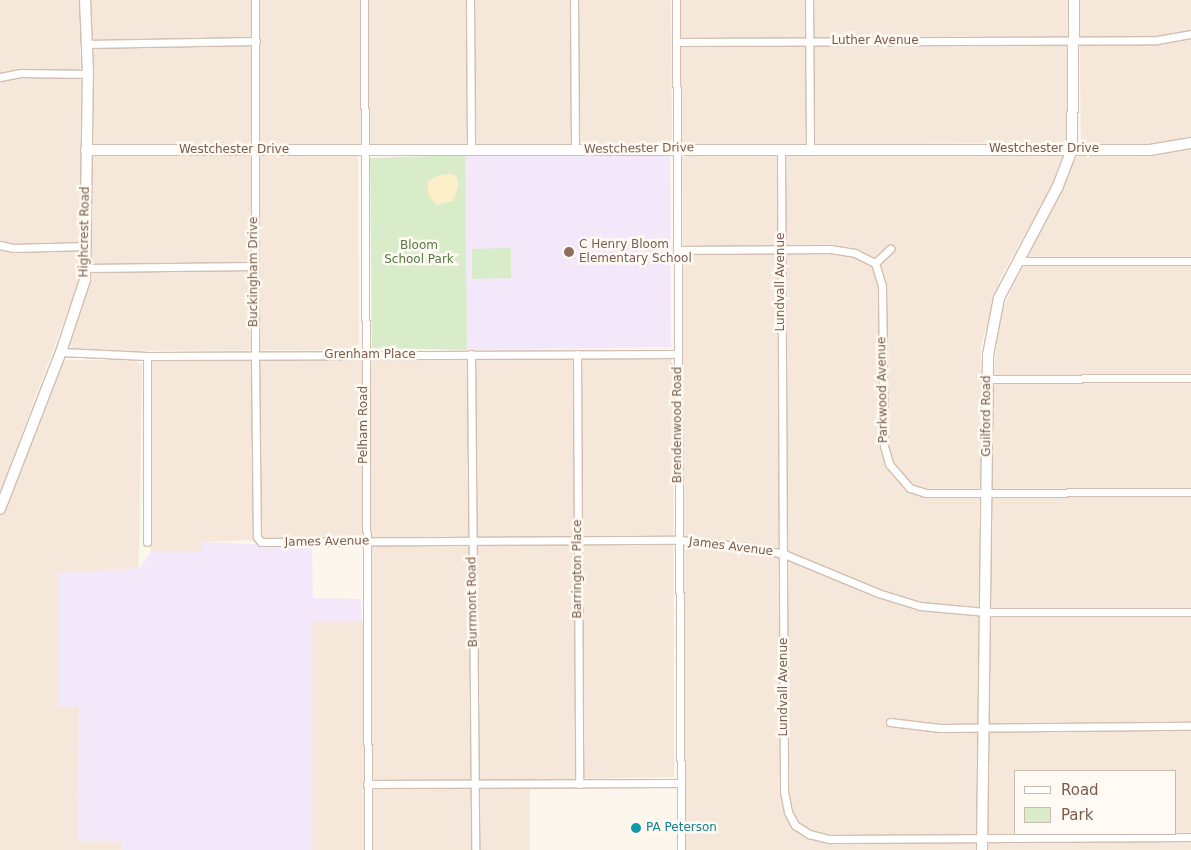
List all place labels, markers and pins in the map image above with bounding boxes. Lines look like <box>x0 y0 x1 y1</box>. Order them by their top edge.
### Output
place label: C Henry Bloom Elementary School <box>579 238 692 266</box>
marker: C Henry Bloom Elementary School <box>563 246 575 258</box>
place label: PA Peterson <box>646 821 717 835</box>
marker: PA Peterson <box>630 822 642 834</box>

